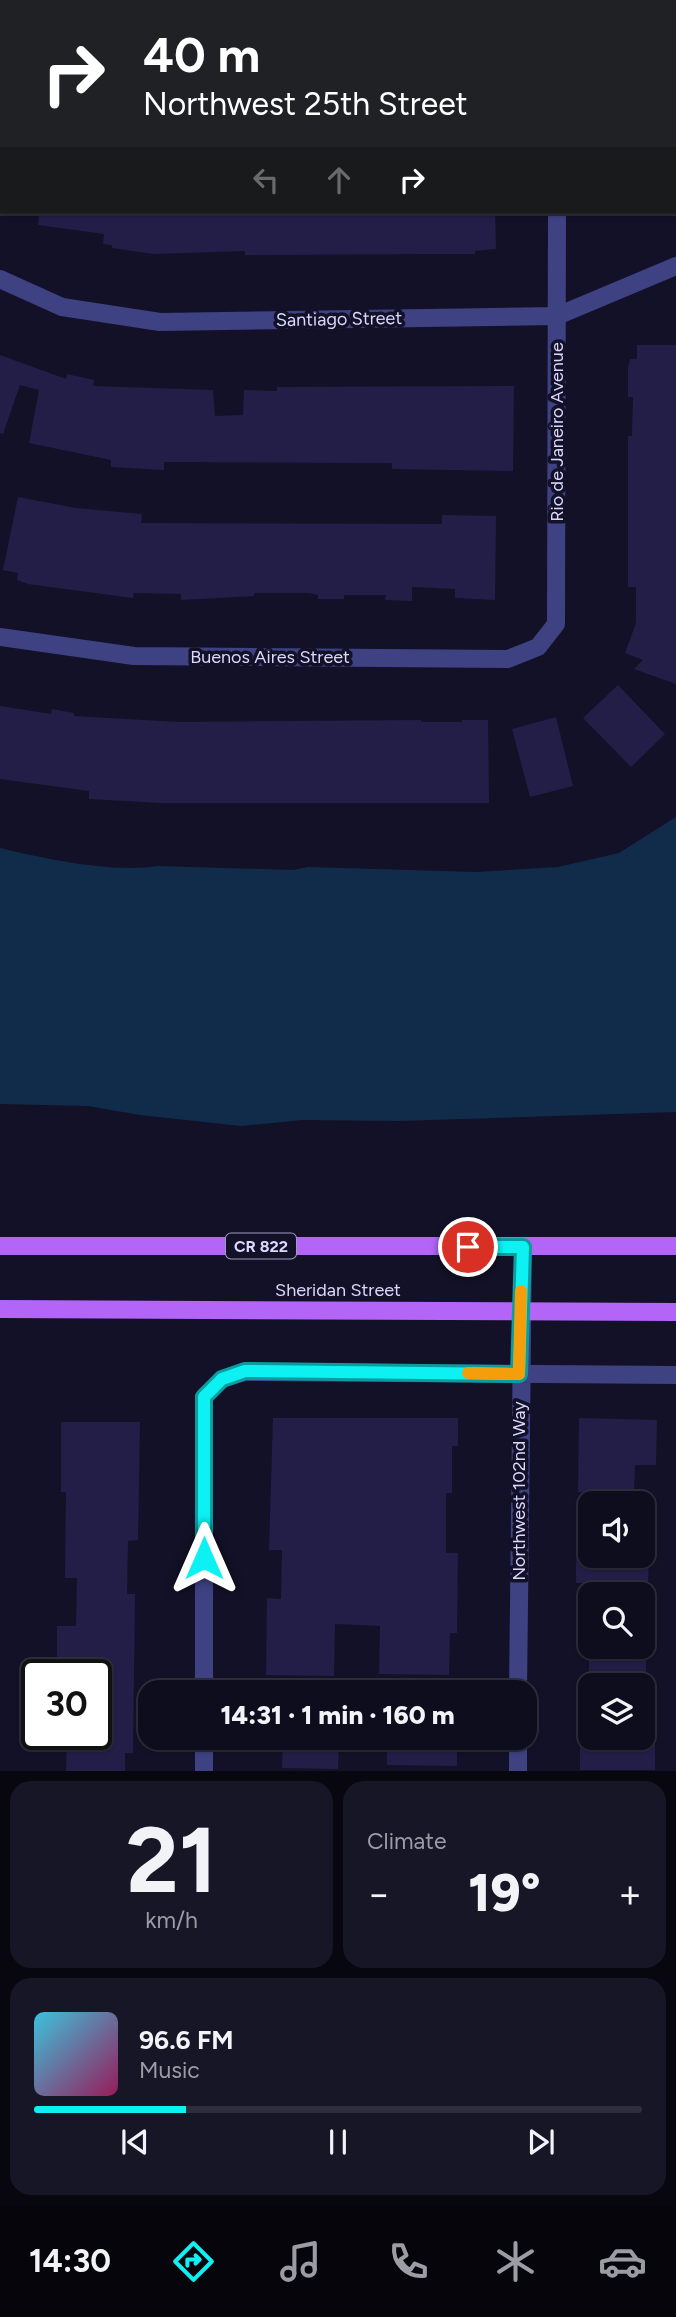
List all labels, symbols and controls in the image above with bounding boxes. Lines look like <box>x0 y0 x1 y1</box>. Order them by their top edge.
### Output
text: 40 m <box>143 25 260 84</box>
icon: right <box>28 28 119 119</box>
text: Northwest 25th Street <box>143 85 468 123</box>
icon: left <box>247 161 285 199</box>
icon: ahead <box>320 161 358 199</box>
icon: right <box>393 161 431 199</box>
street label: Santiago Street <box>276 307 403 331</box>
street label: Rio de Janeiro Avenue <box>546 342 568 522</box>
street label: Buenos Aires Street <box>190 646 350 668</box>
pin <box>438 1217 498 1277</box>
icon: arrive <box>449 1228 487 1266</box>
road number: CR 822 <box>226 1234 296 1258</box>
street label: Sheridan Street <box>275 1279 401 1301</box>
street label: Northwest 102nd Way <box>508 1401 530 1581</box>
map controls <box>578 1491 655 1750</box>
button: sound <box>578 1491 655 1568</box>
position arrow <box>167 1521 241 1595</box>
button: search <box>578 1582 655 1659</box>
speed limit sign: 30 <box>21 1659 112 1750</box>
button: layers <box>578 1673 655 1750</box>
text: 14:31 · 1 min · 160 m <box>220 1699 455 1731</box>
text: 21 <box>126 1806 217 1915</box>
text: Climate <box>367 1827 446 1855</box>
text: 19° <box>468 1862 541 1924</box>
text: − <box>367 1871 391 1917</box>
text: + <box>618 1871 642 1917</box>
text: km/h <box>145 1906 198 1934</box>
text: 96.6 FM <box>139 2024 234 2056</box>
text: Music <box>139 2056 200 2084</box>
icon: previous <box>116 2123 154 2161</box>
icon: pause <box>319 2123 357 2161</box>
icon: next <box>522 2123 560 2161</box>
icon: directions <box>169 2237 218 2286</box>
icon: music <box>276 2237 325 2286</box>
icon: phone <box>384 2237 433 2286</box>
icon: climate <box>491 2237 540 2286</box>
icon: car <box>598 2237 647 2286</box>
text: 14:30 <box>29 2242 111 2280</box>

